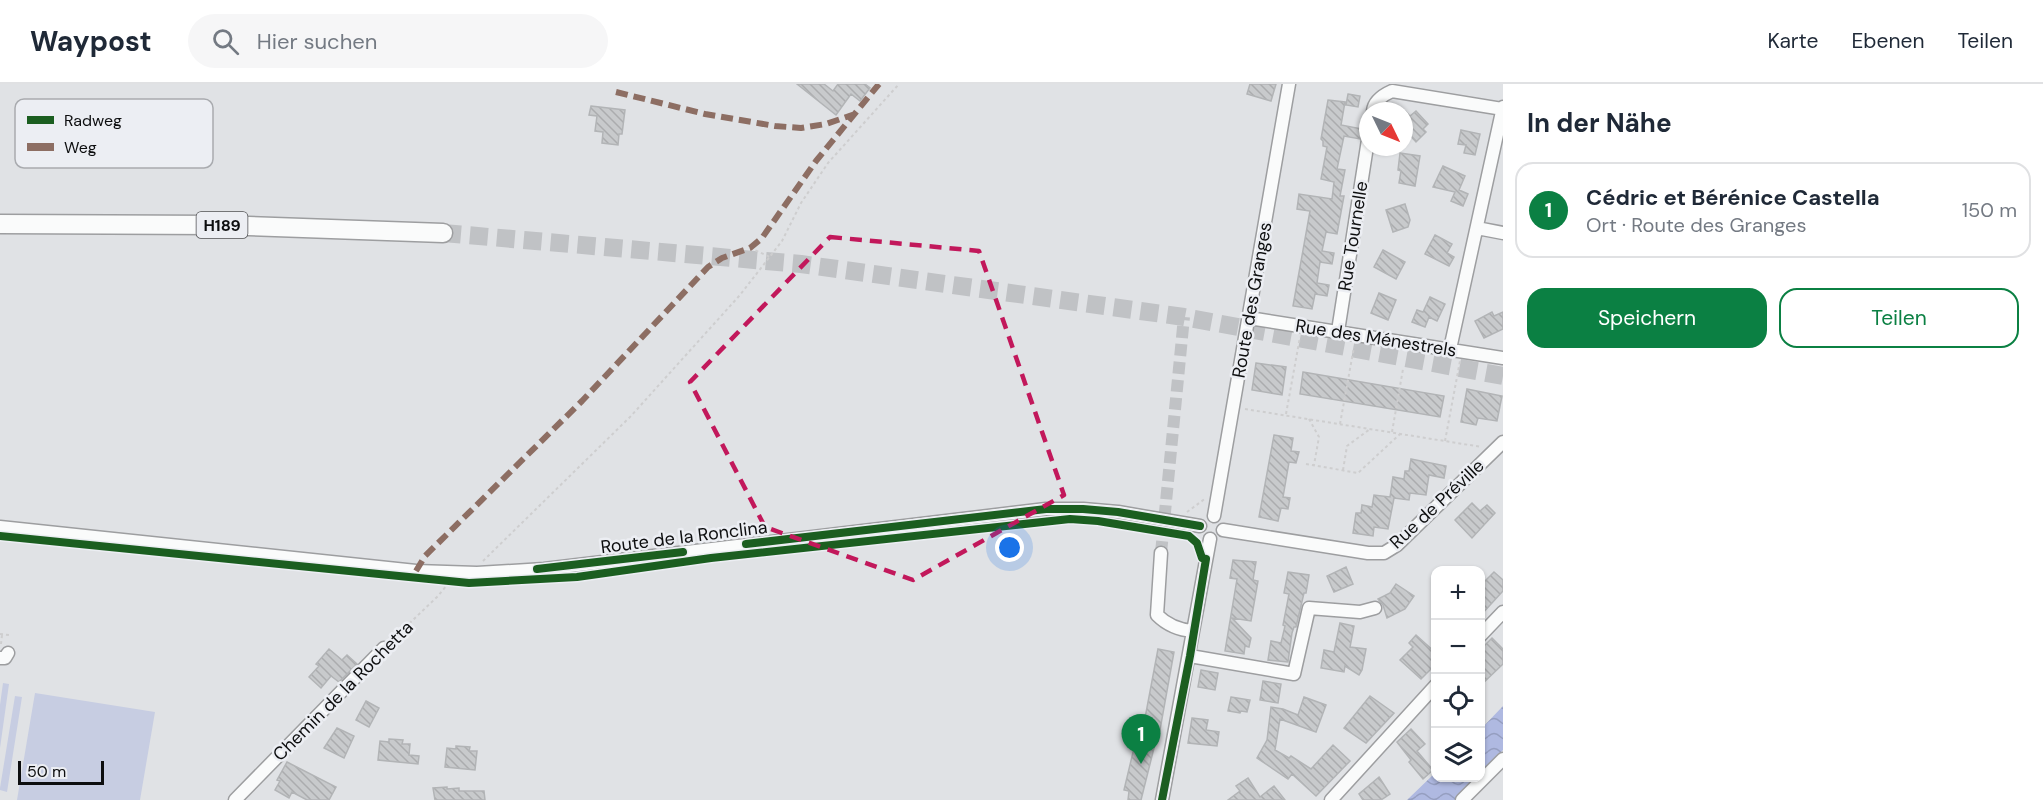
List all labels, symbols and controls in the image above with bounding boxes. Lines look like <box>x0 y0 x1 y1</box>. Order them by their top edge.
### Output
search box <box>188 14 608 68</box>
text: Waypost <box>30 23 152 60</box>
icon: search <box>209 25 242 58</box>
text: Hier suchen <box>257 27 377 56</box>
text: Karte <box>1768 27 1818 55</box>
text: Ebenen <box>1851 27 1924 55</box>
text: Teilen <box>1957 27 2013 55</box>
legend <box>15 99 213 168</box>
north arrow <box>1359 102 1413 156</box>
text: In der Nähe <box>1527 106 1672 140</box>
text: Radweg <box>64 110 122 131</box>
text: Weg <box>64 137 97 158</box>
street label: Rue Tournelle <box>1332 179 1374 293</box>
text: Cédric et Bérénice Castella <box>1586 183 1880 212</box>
text: 1 <box>1545 197 1552 223</box>
text: 150 m <box>1962 197 2017 223</box>
road number: H189 <box>196 212 248 238</box>
text: Ort · Route des Granges <box>1586 212 1807 238</box>
street label: Route des Granges <box>1226 220 1278 380</box>
button: Speichern <box>1527 288 1767 348</box>
button: Teilen <box>1779 288 2019 348</box>
street label: Rue des Ménestrels <box>1294 313 1458 363</box>
street label: Rue de Préville <box>1385 454 1489 554</box>
street label: Route de la Ronclina <box>599 515 769 559</box>
your location <box>995 533 1024 562</box>
map controls <box>1431 566 1485 782</box>
button: + <box>1431 566 1485 620</box>
street label: Chemin de la Rochetta <box>268 616 418 766</box>
button: − <box>1431 620 1485 674</box>
button: locate <box>1431 674 1485 728</box>
pin: 1 <box>1122 714 1160 764</box>
button: layers <box>1431 728 1485 782</box>
scale bar <box>18 758 104 786</box>
text: 50 m <box>27 761 66 782</box>

